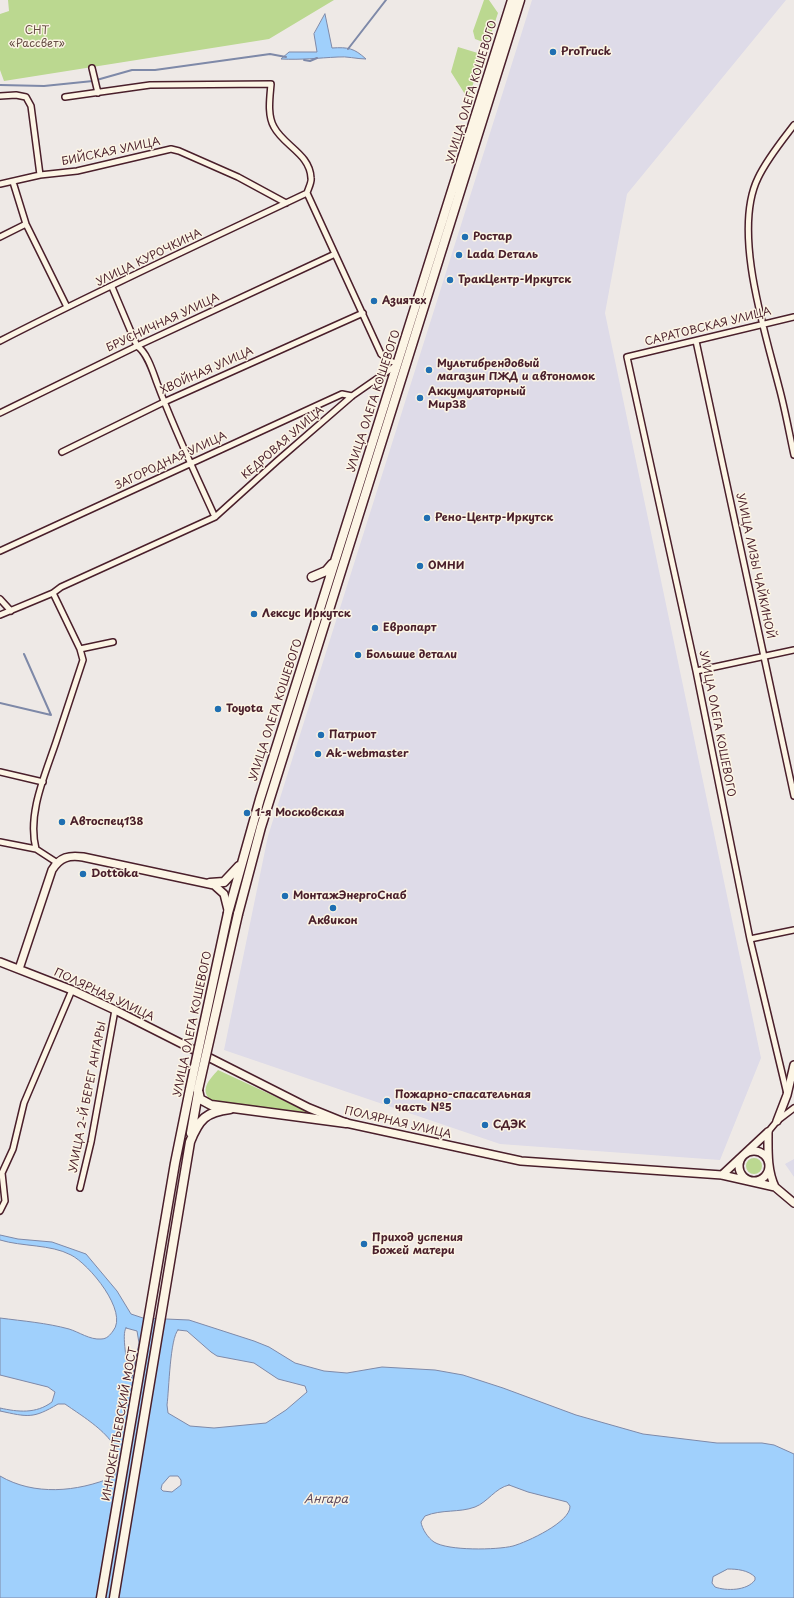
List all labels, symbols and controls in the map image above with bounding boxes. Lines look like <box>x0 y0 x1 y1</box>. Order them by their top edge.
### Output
street label: УЛИЦА ОЛЕГА КОШЕВОГО <box>444 19 500 165</box>
park label: СНТ «Рассвет» <box>9 24 65 50</box>
place label: ProTruck <box>561 45 611 59</box>
marker: ProTruck <box>548 47 558 57</box>
street label: БИЙСКАЯ УЛИЦА <box>61 135 161 169</box>
street label: УЛИЦА КУРОЧКИНА <box>94 227 204 289</box>
place label: Ростар <box>473 230 512 244</box>
marker: Ростар <box>460 232 470 242</box>
place label: Lada Dеталь <box>467 248 538 262</box>
marker: Lada Dеталь <box>454 250 464 260</box>
place label: ТракЦентр-Иркутск <box>458 273 571 287</box>
marker: ТракЦентр-Иркутск <box>445 275 455 285</box>
street label: БРУСНИЧНАЯ УЛИЦА <box>105 291 221 355</box>
place label: Азиятех <box>382 294 426 308</box>
marker: Азиятех <box>369 296 379 306</box>
street label: САРАТОВСКАЯ УЛИЦА <box>644 305 772 349</box>
street label: УЛИЦА ОЛЕГА КОШЕВОГО <box>345 328 403 474</box>
street label: ХВОЙНАЯ УЛИЦА <box>159 345 255 397</box>
place label: Мультибрендовый магазин ПЖД и автономок <box>437 357 595 383</box>
marker: Мультибрендовый магазин ПЖД и автономок <box>424 365 434 375</box>
place label: Аккумуляторный Мир38 <box>428 385 526 411</box>
marker: Аккумуляторный Мир38 <box>415 393 425 403</box>
street label: КЕДРОВАЯ УЛИЦА <box>239 404 327 482</box>
street label: ЗАГОРОДНАЯ УЛИЦА <box>113 429 229 493</box>
street label: УЛИЦА ЛИЗЫ ЧАЙКИНОЙ <box>733 492 777 640</box>
place label: Рено-Центр-Иркутск <box>435 511 553 525</box>
marker: Рено-Центр-Иркутск <box>422 513 432 523</box>
place label: ОМНИ <box>428 559 465 573</box>
marker: ОМНИ <box>415 561 425 571</box>
place label: Лексус Иркутск <box>262 607 351 621</box>
marker: Лексус Иркутск <box>249 609 259 619</box>
place label: Европарт <box>383 621 436 635</box>
marker: Европарт <box>370 623 380 633</box>
street label: УЛИЦА ОЛЕГА КОШЕВОГО <box>247 637 305 783</box>
place label: Большие детали <box>366 648 457 662</box>
marker: Большие детали <box>353 650 363 660</box>
street label: УЛИЦА ОЛЕГА КОШЕВОГО <box>696 650 738 798</box>
place label: Toyota <box>226 702 264 716</box>
marker: Toyota <box>213 704 223 714</box>
place label: Патриот <box>329 728 376 742</box>
marker: Патриот <box>316 730 326 740</box>
place label: Ak-webmaster <box>326 747 409 761</box>
marker: Ak-webmaster <box>313 749 323 759</box>
place label: 1-я Московская <box>255 806 345 820</box>
marker: 1-я Московская <box>242 808 252 818</box>
place label: Автоспец138 <box>70 815 143 829</box>
marker: Автоспец138 <box>57 817 67 827</box>
place label: Dottoka <box>91 867 139 881</box>
marker: Dottoka <box>78 869 88 879</box>
place label: МонтажЭнергоСнаб <box>293 889 406 903</box>
marker: МонтажЭнергоСнаб <box>280 891 290 901</box>
marker: Аквикон <box>328 903 338 913</box>
place label: Аквикон <box>308 914 358 928</box>
street label: УЛИЦА ОЛЕГА КОШЕВОГО <box>171 950 215 1098</box>
street label: ПОЛЯРНАЯ УЛИЦА <box>52 966 156 1024</box>
street label: УЛИЦА 2-Й БЕРЕГ АНГАРЫ <box>67 1020 109 1174</box>
place label: Пожарно-спасательная часть №5 <box>395 1088 531 1114</box>
marker: Пожарно-спасательная часть №5 <box>382 1096 392 1106</box>
street label: ПОЛЯРНАЯ УЛИЦА <box>343 1104 453 1142</box>
place label: СДЭК <box>493 1118 526 1132</box>
marker: СДЭК <box>480 1120 490 1130</box>
place label: Приход успения Божей матери <box>372 1231 463 1257</box>
marker: Приход успения Божей матери <box>359 1239 369 1249</box>
street label: ИННОКЕНТЬЕВСКИЙ МОСТ <box>100 1346 140 1502</box>
water label: Ангара <box>304 1493 348 1507</box>

